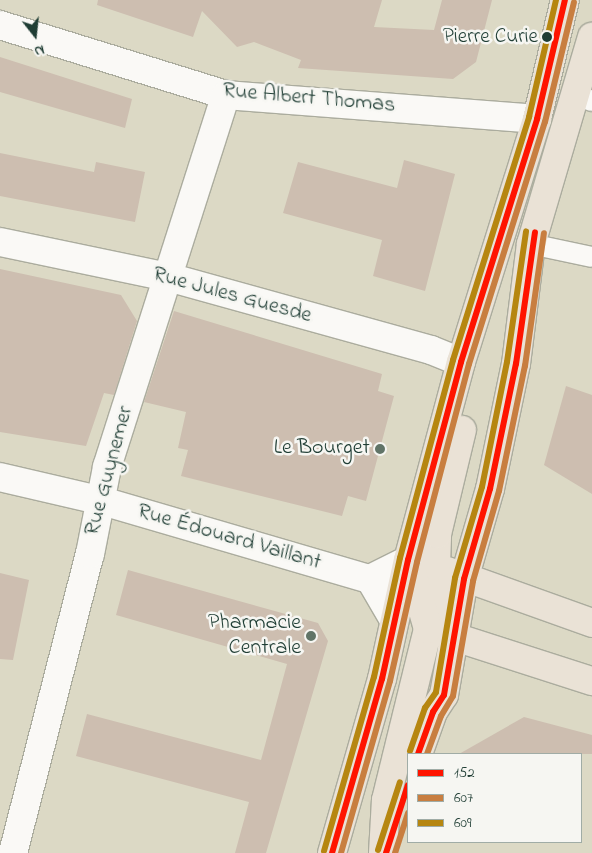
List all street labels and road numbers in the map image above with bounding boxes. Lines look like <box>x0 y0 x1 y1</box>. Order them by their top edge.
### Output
street label: Rue Albert Thomas <box>222 78 396 120</box>
street label: Rue Jules Guesde <box>150 262 314 330</box>
street label: Rue Guynemer <box>80 403 140 539</box>
street label: Rue Édouard Vaillant <box>134 499 324 577</box>

